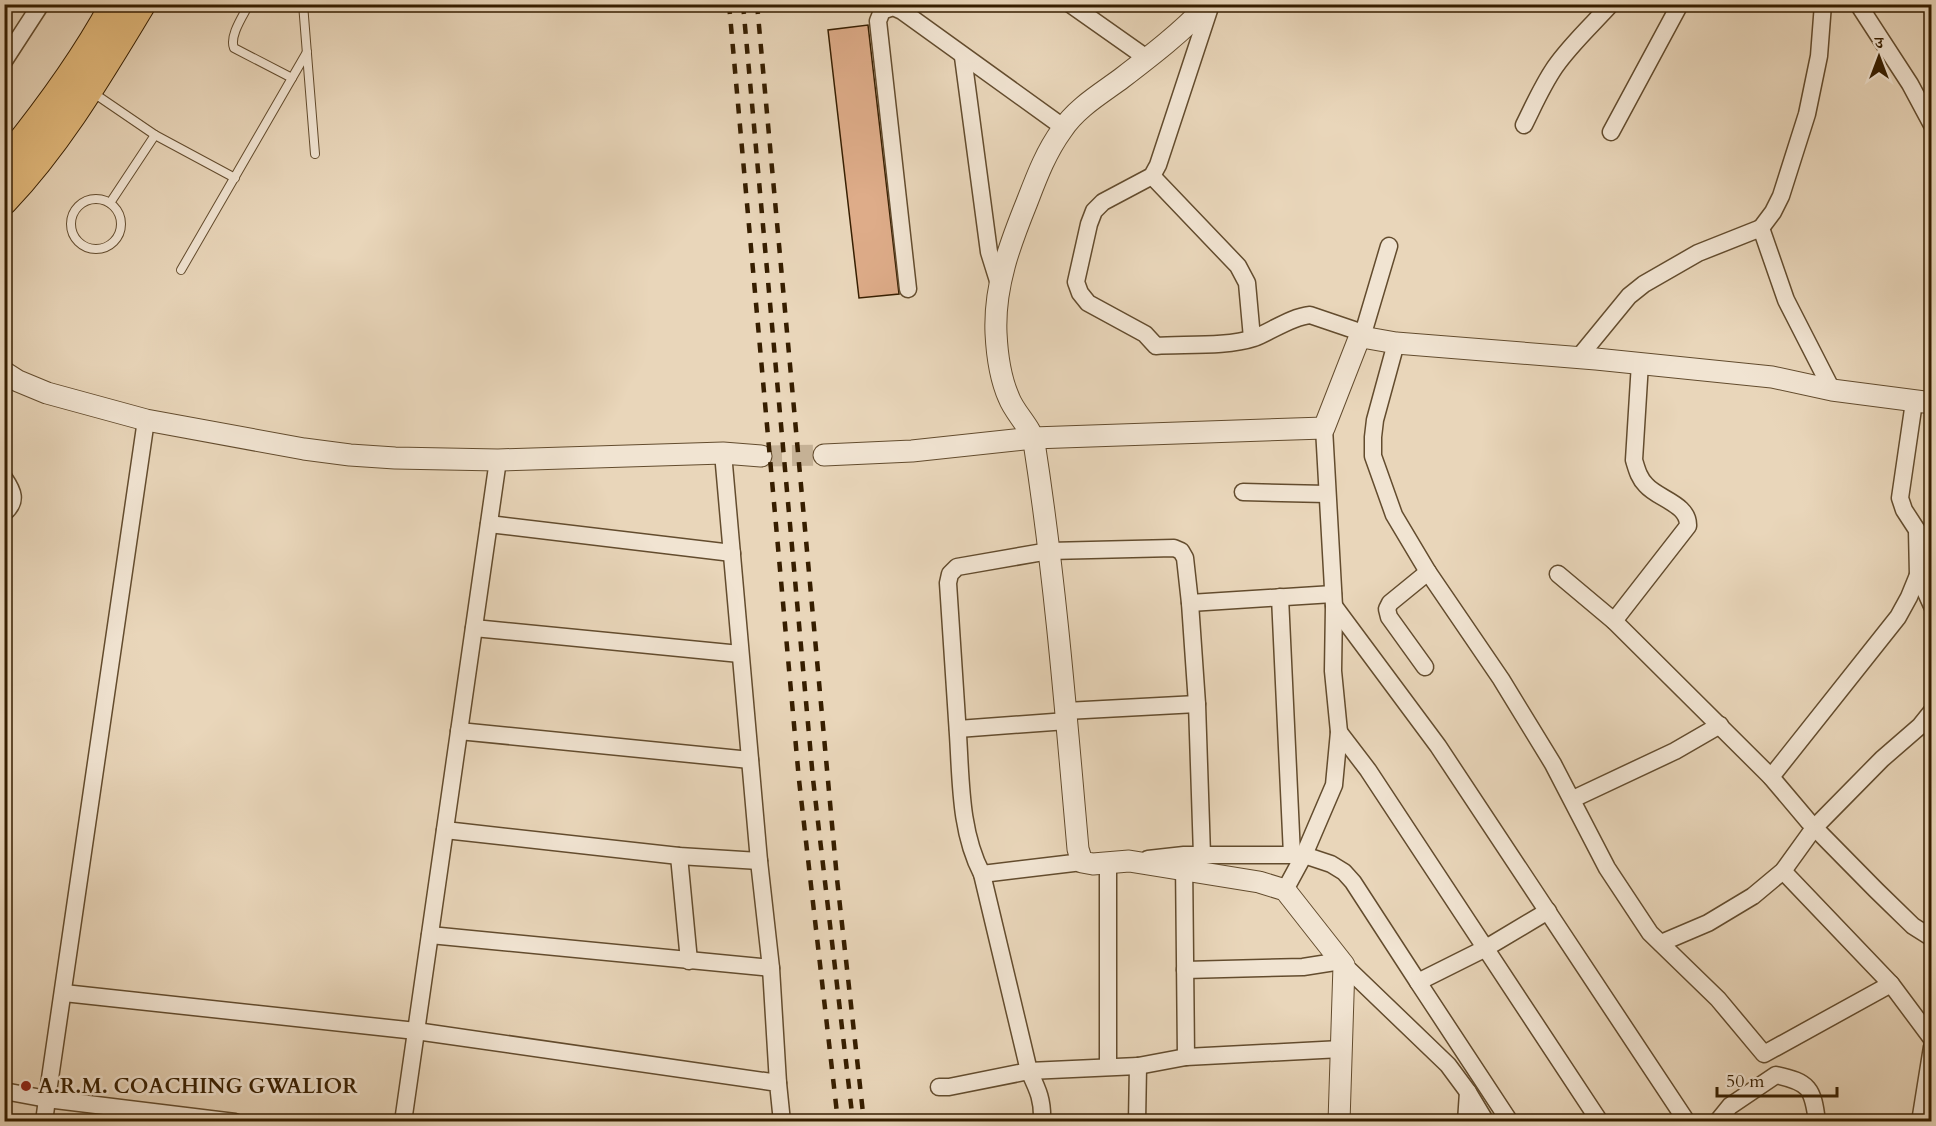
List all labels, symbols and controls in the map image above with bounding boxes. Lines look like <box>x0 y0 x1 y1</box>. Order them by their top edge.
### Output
north arrow <box>1849 27 1909 87</box>
text: उ <box>1874 32 1885 54</box>
scale bar <box>1717 1060 1837 1098</box>
text: 50 m <box>1726 1069 1765 1094</box>
place label: A.R.M. COACHING GWALIOR <box>38 1072 358 1101</box>
marker: A.R.M. COACHING GWALIOR <box>19 1079 33 1093</box>

